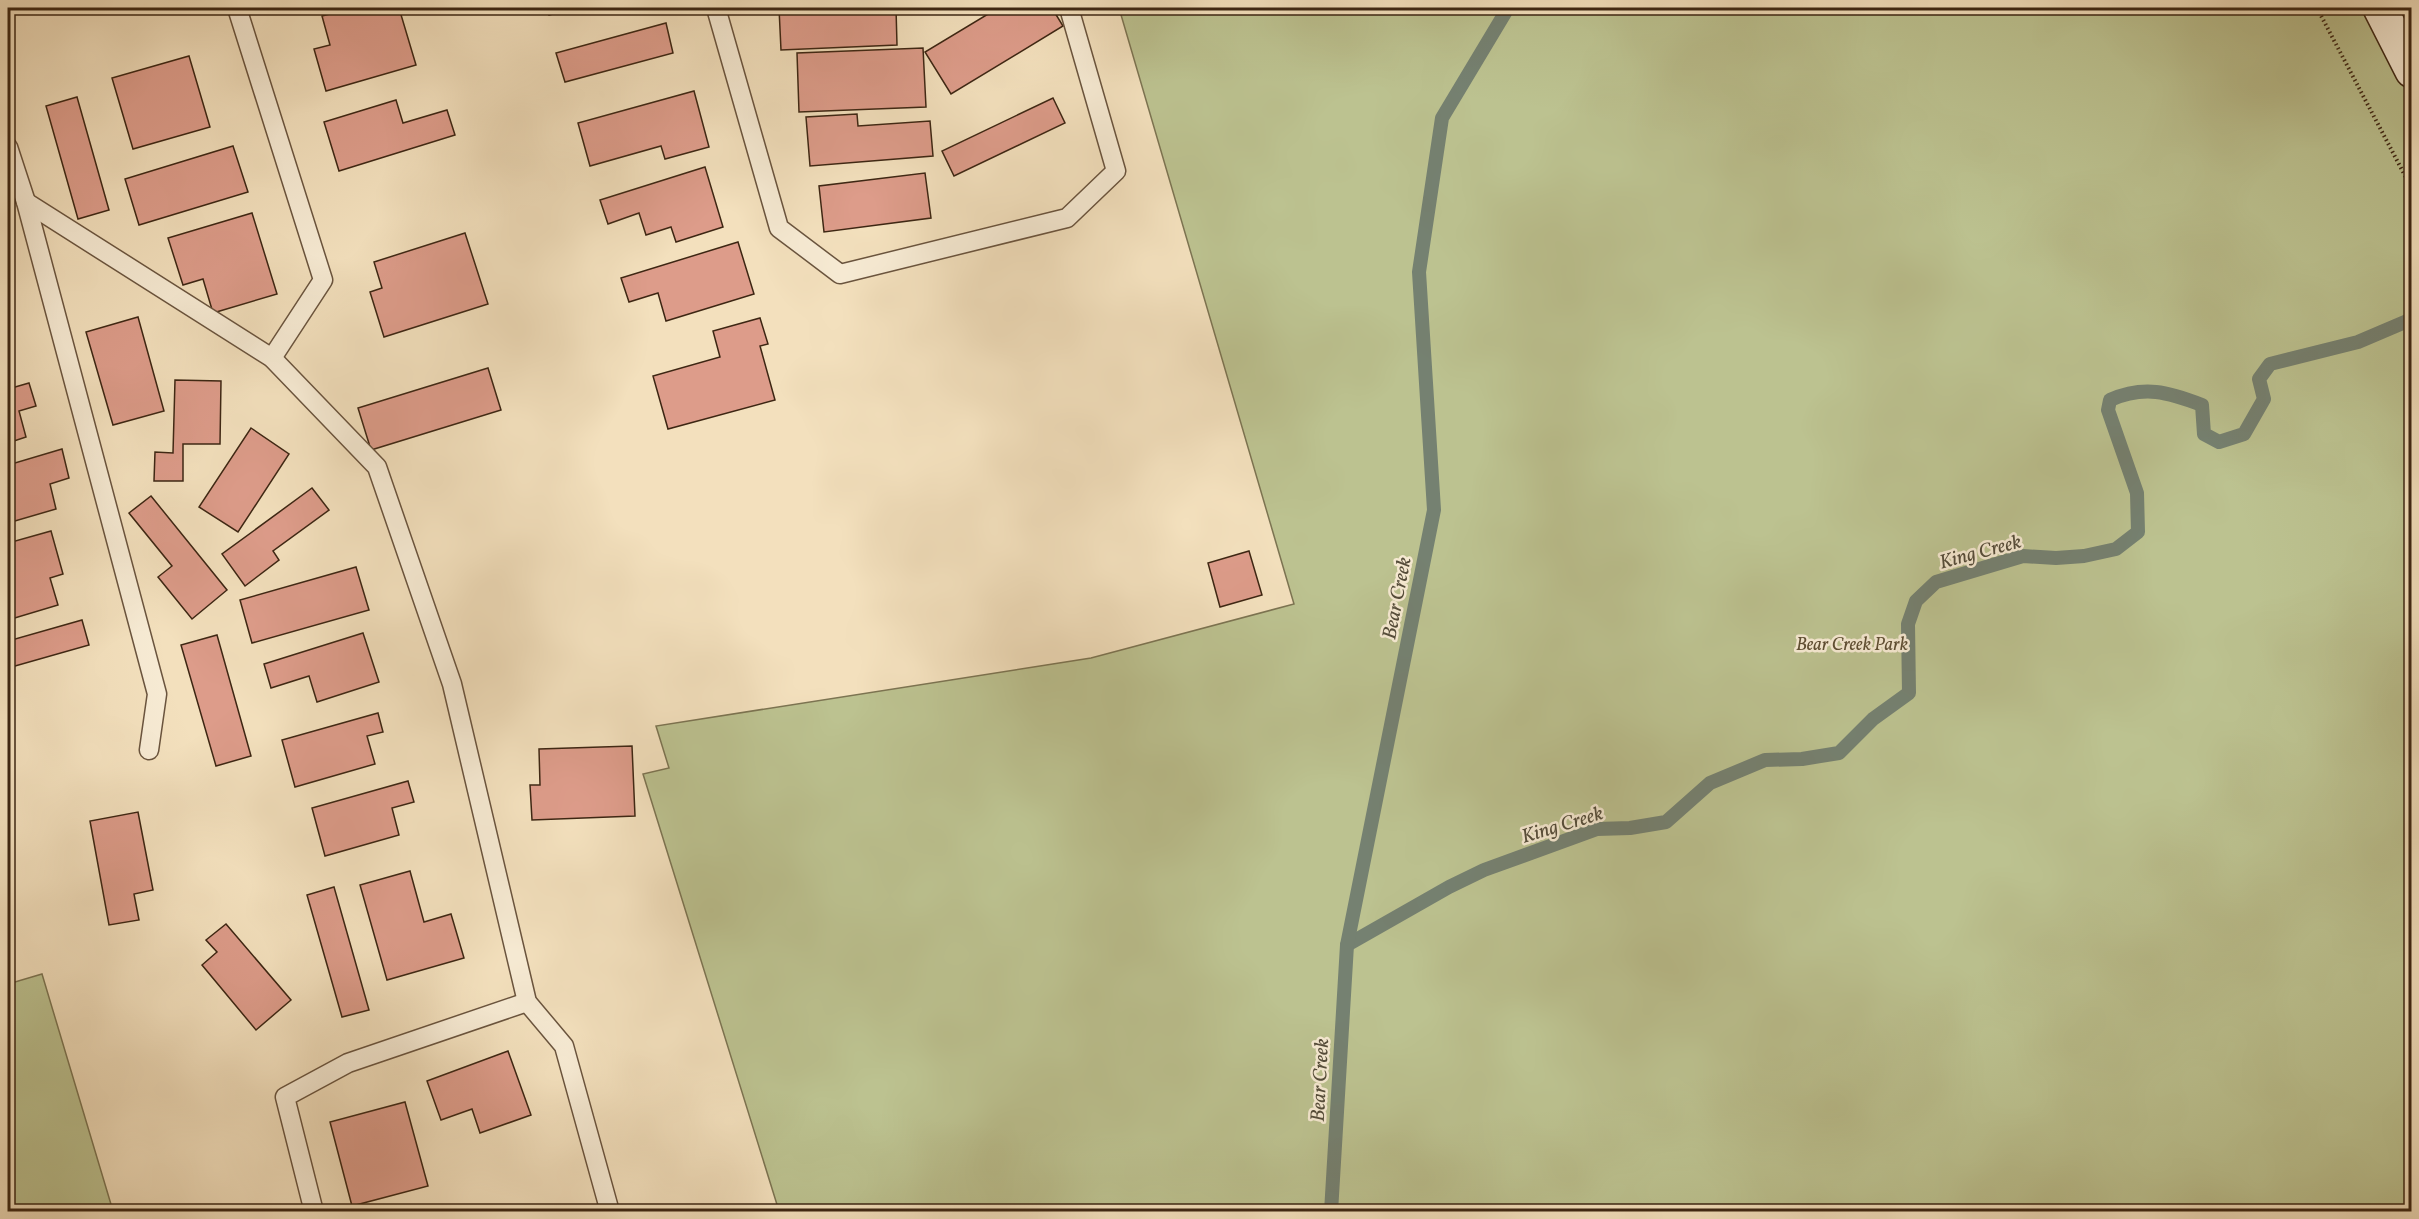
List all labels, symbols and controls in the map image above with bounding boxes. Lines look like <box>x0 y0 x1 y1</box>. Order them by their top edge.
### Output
water label: King Creek <box>1936 529 2025 577</box>
water label: Bear Creek <box>1376 555 1420 642</box>
park label: Bear Creek Park <box>1796 633 1908 658</box>
water label: King Creek <box>1518 800 1607 852</box>
water label: Bear Creek <box>1305 1038 1337 1122</box>

